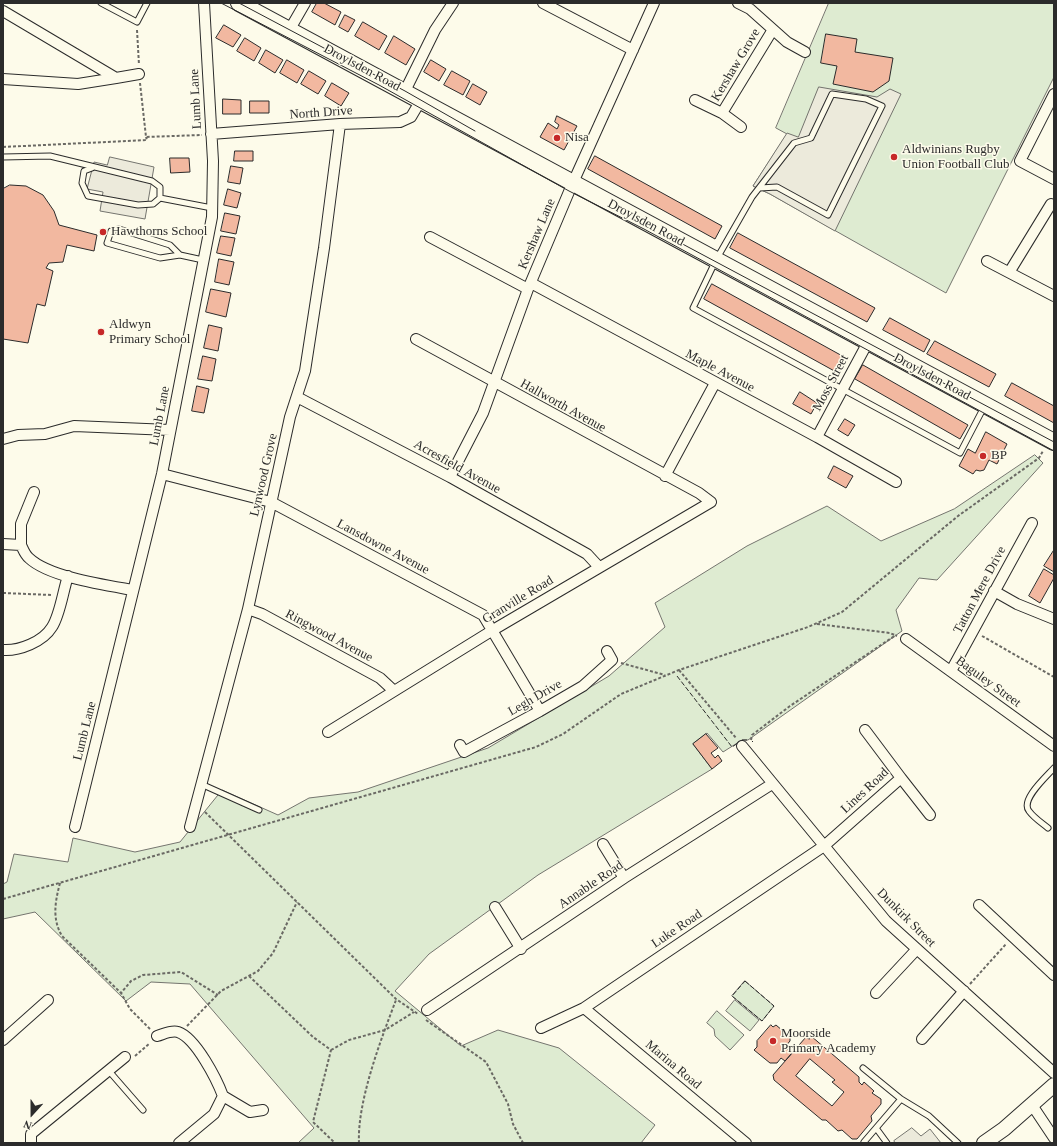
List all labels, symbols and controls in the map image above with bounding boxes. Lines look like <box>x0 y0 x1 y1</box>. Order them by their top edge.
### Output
street label: Kershaw Grove <box>708 26 764 104</box>
street label: Droylsden Road <box>321 41 403 95</box>
street label: Lumb Lane <box>187 68 205 130</box>
street label: North Drive <box>289 103 353 123</box>
place label: Nisa <box>565 130 589 146</box>
marker: Nisa <box>552 133 562 143</box>
place label: Aldwinians Rugby Union Football Club <box>902 142 1010 173</box>
marker: Aldwinians Rugby Union Football Club <box>889 152 899 162</box>
street label: Kershaw Lane <box>515 196 559 272</box>
street label: Droylsden Road <box>605 196 687 250</box>
place label: Hawthorns School <box>111 224 207 240</box>
marker: Hawthorns School <box>98 227 108 237</box>
place label: Aldwyn Primary School <box>109 317 190 348</box>
marker: Aldwyn Primary School <box>96 327 106 337</box>
street label: Maple Avenue <box>683 346 757 396</box>
street label: Droylsden Road <box>891 350 973 404</box>
street label: Moss Street <box>810 352 852 414</box>
street label: Hallworth Avenue <box>517 376 609 436</box>
street label: Lumb Lane <box>147 385 173 447</box>
street label: Lynwood Grove <box>247 432 281 518</box>
street label: Acresfield Avenue <box>411 437 503 497</box>
place label: BP <box>991 448 1007 464</box>
marker: BP <box>978 451 988 461</box>
street label: Lansdowne Avenue <box>334 516 432 578</box>
street label: Tatton Mere Drive <box>950 544 1010 636</box>
street label: Granville Road <box>480 573 556 627</box>
street label: Ringwood Avenue <box>283 606 375 666</box>
street label: Baguley Street <box>952 653 1024 711</box>
street label: Legh Drive <box>505 676 565 720</box>
street label: Lumb Lane <box>70 700 100 762</box>
street label: Lines Road <box>838 765 892 817</box>
street label: Annable Road <box>556 858 626 912</box>
street label: Dunkirk Street <box>873 885 939 951</box>
street label: Luke Road <box>649 906 705 952</box>
place label: Moorside Primary Academy <box>781 1026 876 1057</box>
marker: Moorside Primary Academy <box>768 1036 778 1046</box>
street label: Marina Road <box>642 1037 704 1093</box>
north arrow <box>12 1094 52 1134</box>
text: N <box>22 1118 34 1132</box>

